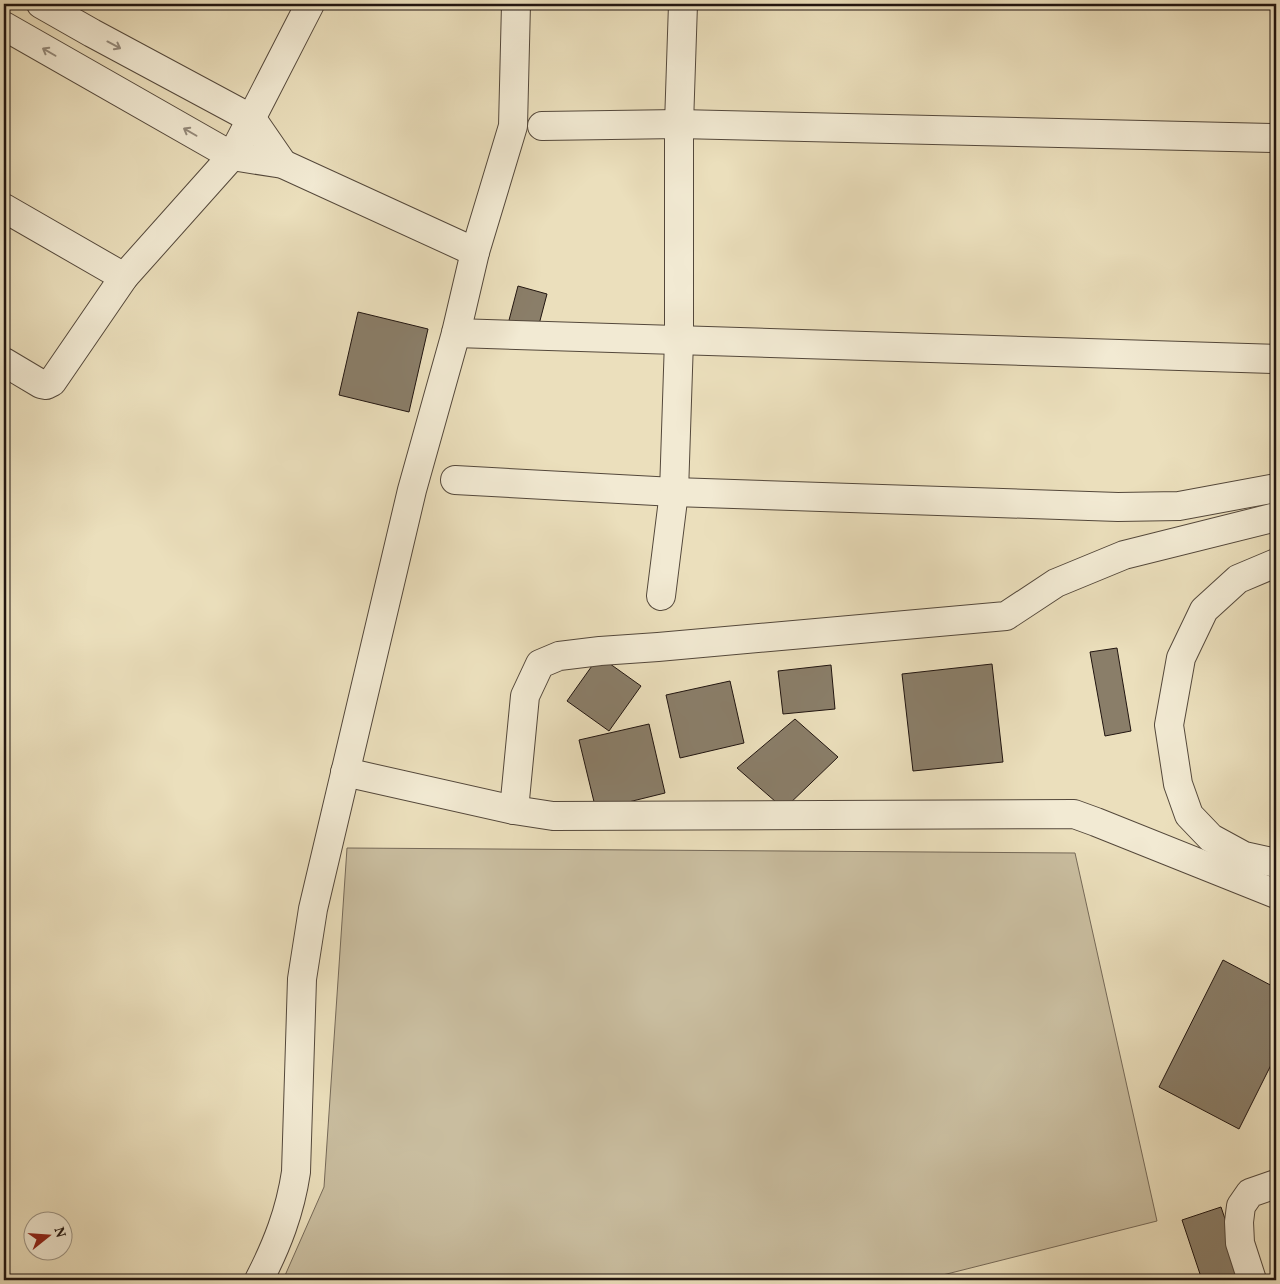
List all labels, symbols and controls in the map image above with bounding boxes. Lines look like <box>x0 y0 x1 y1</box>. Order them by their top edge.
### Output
one-way arrow <box>106 41 121 50</box>
one-way arrow <box>42 46 56 56</box>
one-way arrow <box>182 127 197 137</box>
north arrow <box>22 1212 72 1262</box>
text: N <box>48 1225 70 1240</box>

